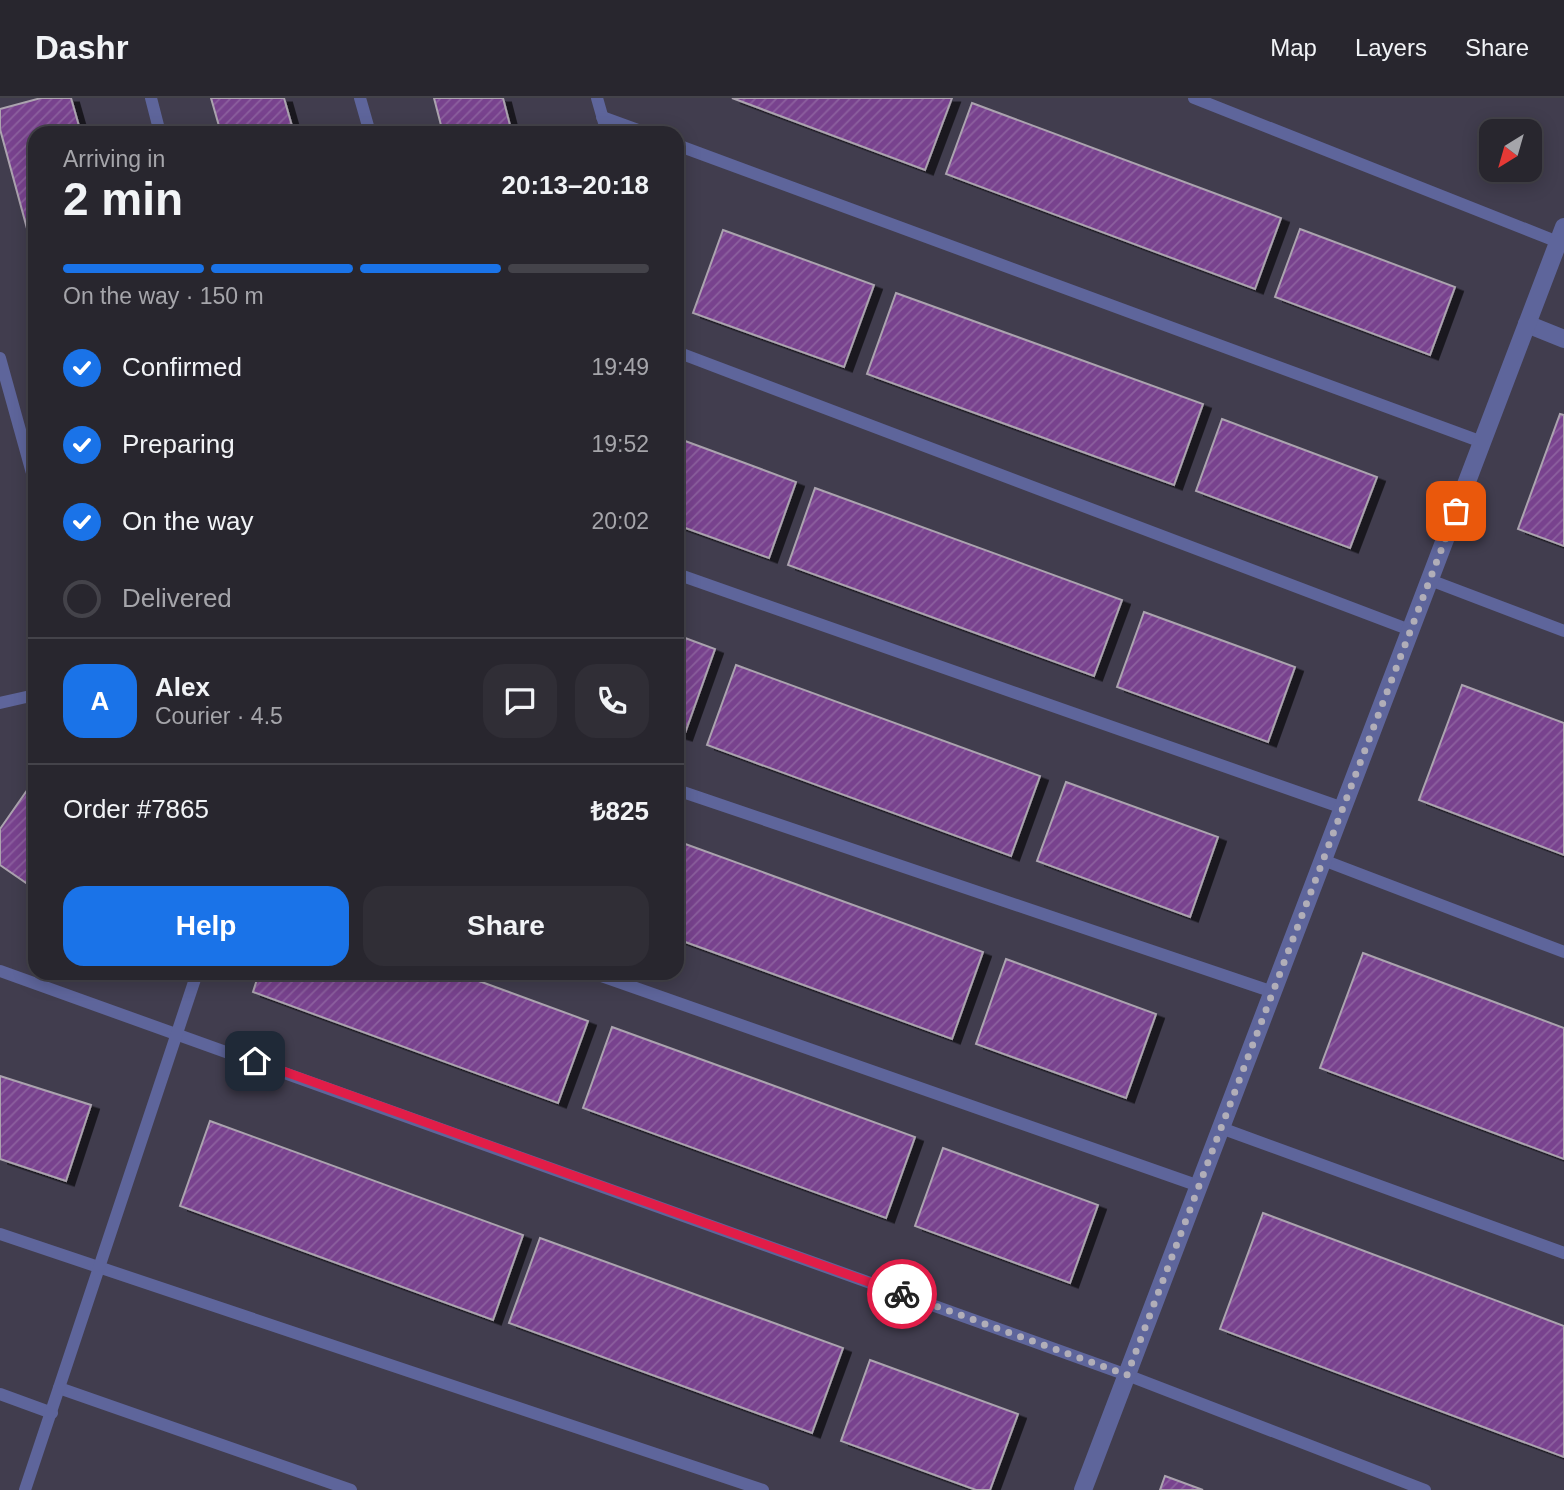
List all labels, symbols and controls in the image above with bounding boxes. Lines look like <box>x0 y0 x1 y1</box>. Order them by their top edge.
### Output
text: Dashr <box>35 29 129 66</box>
text: Map <box>1270 34 1317 61</box>
text: Layers <box>1355 34 1427 61</box>
text: Share <box>1465 34 1529 61</box>
north arrow <box>1479 119 1542 182</box>
map controls <box>1479 119 1542 182</box>
text: Arriving in <box>63 146 165 172</box>
text: 20:13–20:18 <box>502 170 649 200</box>
text: 2 min <box>63 173 183 225</box>
text: On the way · 150 m <box>63 283 264 309</box>
icon: check <box>63 349 101 387</box>
text: Confirmed <box>122 352 242 382</box>
text: 19:49 <box>591 354 649 380</box>
icon: check <box>63 426 101 464</box>
text: Preparing <box>122 429 235 459</box>
text: 19:52 <box>591 431 649 457</box>
pin <box>1426 481 1486 541</box>
icon: bag <box>1437 492 1475 530</box>
icon: check <box>63 503 101 541</box>
text: On the way <box>122 506 254 536</box>
text: 20:02 <box>591 508 649 534</box>
text: Delivered <box>122 583 232 613</box>
button: chat <box>483 664 557 738</box>
button: phone <box>575 664 649 738</box>
text: Alex <box>155 672 210 702</box>
text: A <box>91 686 109 716</box>
text: Courier · 4.5 <box>155 703 283 729</box>
text: Order #7865 <box>63 794 209 824</box>
text: ₺825 <box>591 796 649 826</box>
button: Help <box>63 886 349 966</box>
button: Share <box>363 886 649 966</box>
pin <box>225 1031 285 1091</box>
icon: home <box>236 1042 274 1080</box>
courier <box>867 1259 937 1329</box>
icon: bike <box>883 1275 921 1313</box>

